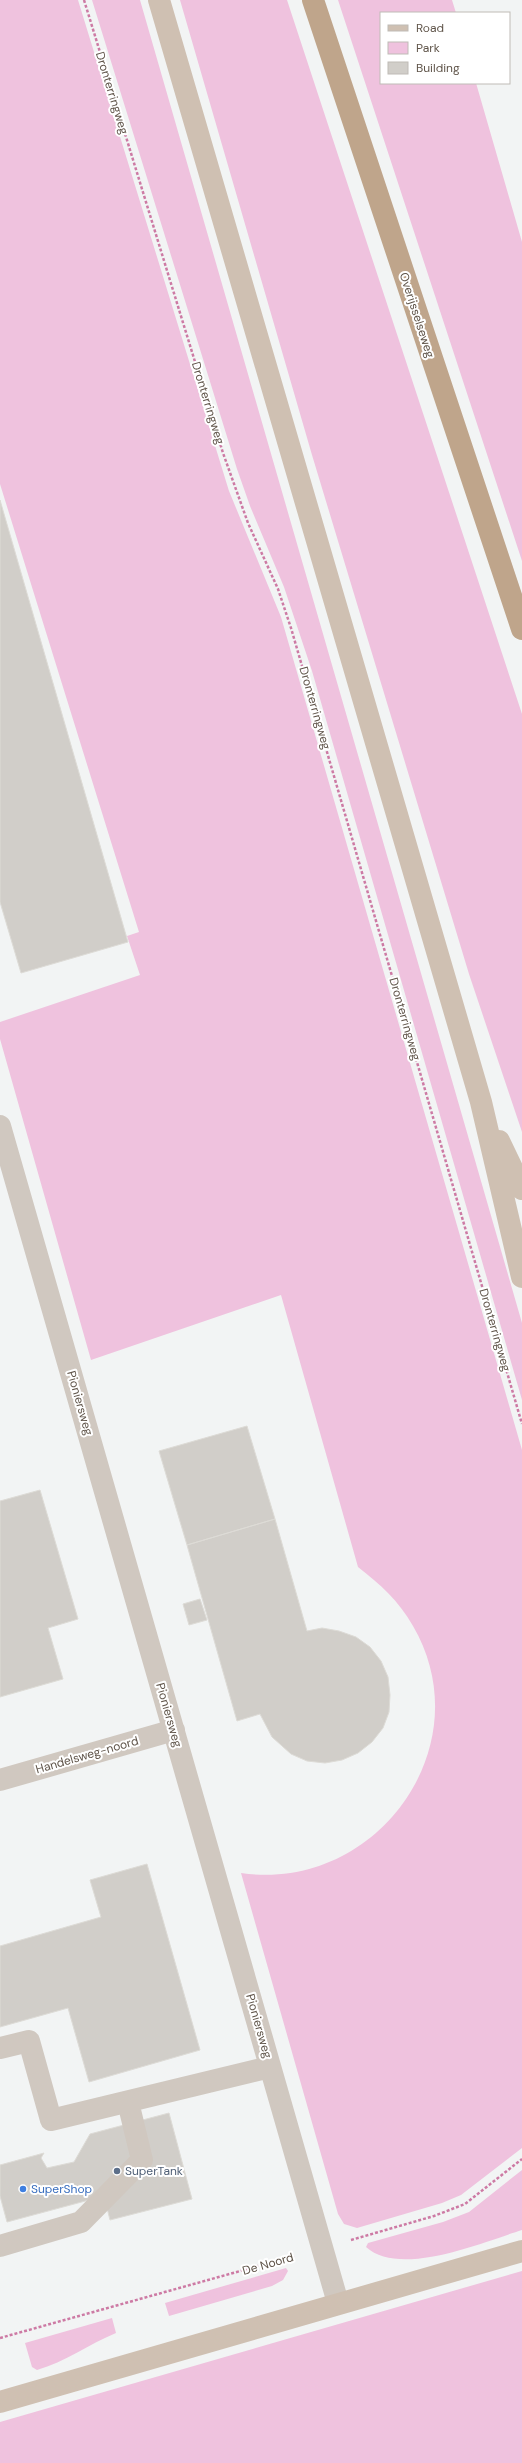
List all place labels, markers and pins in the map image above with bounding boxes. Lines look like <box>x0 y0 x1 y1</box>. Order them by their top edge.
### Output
place label: SuperTank <box>125 2163 183 2179</box>
marker: SuperTank <box>112 2166 122 2176</box>
place label: SuperShop <box>31 2181 92 2197</box>
marker: SuperShop <box>18 2184 28 2194</box>

